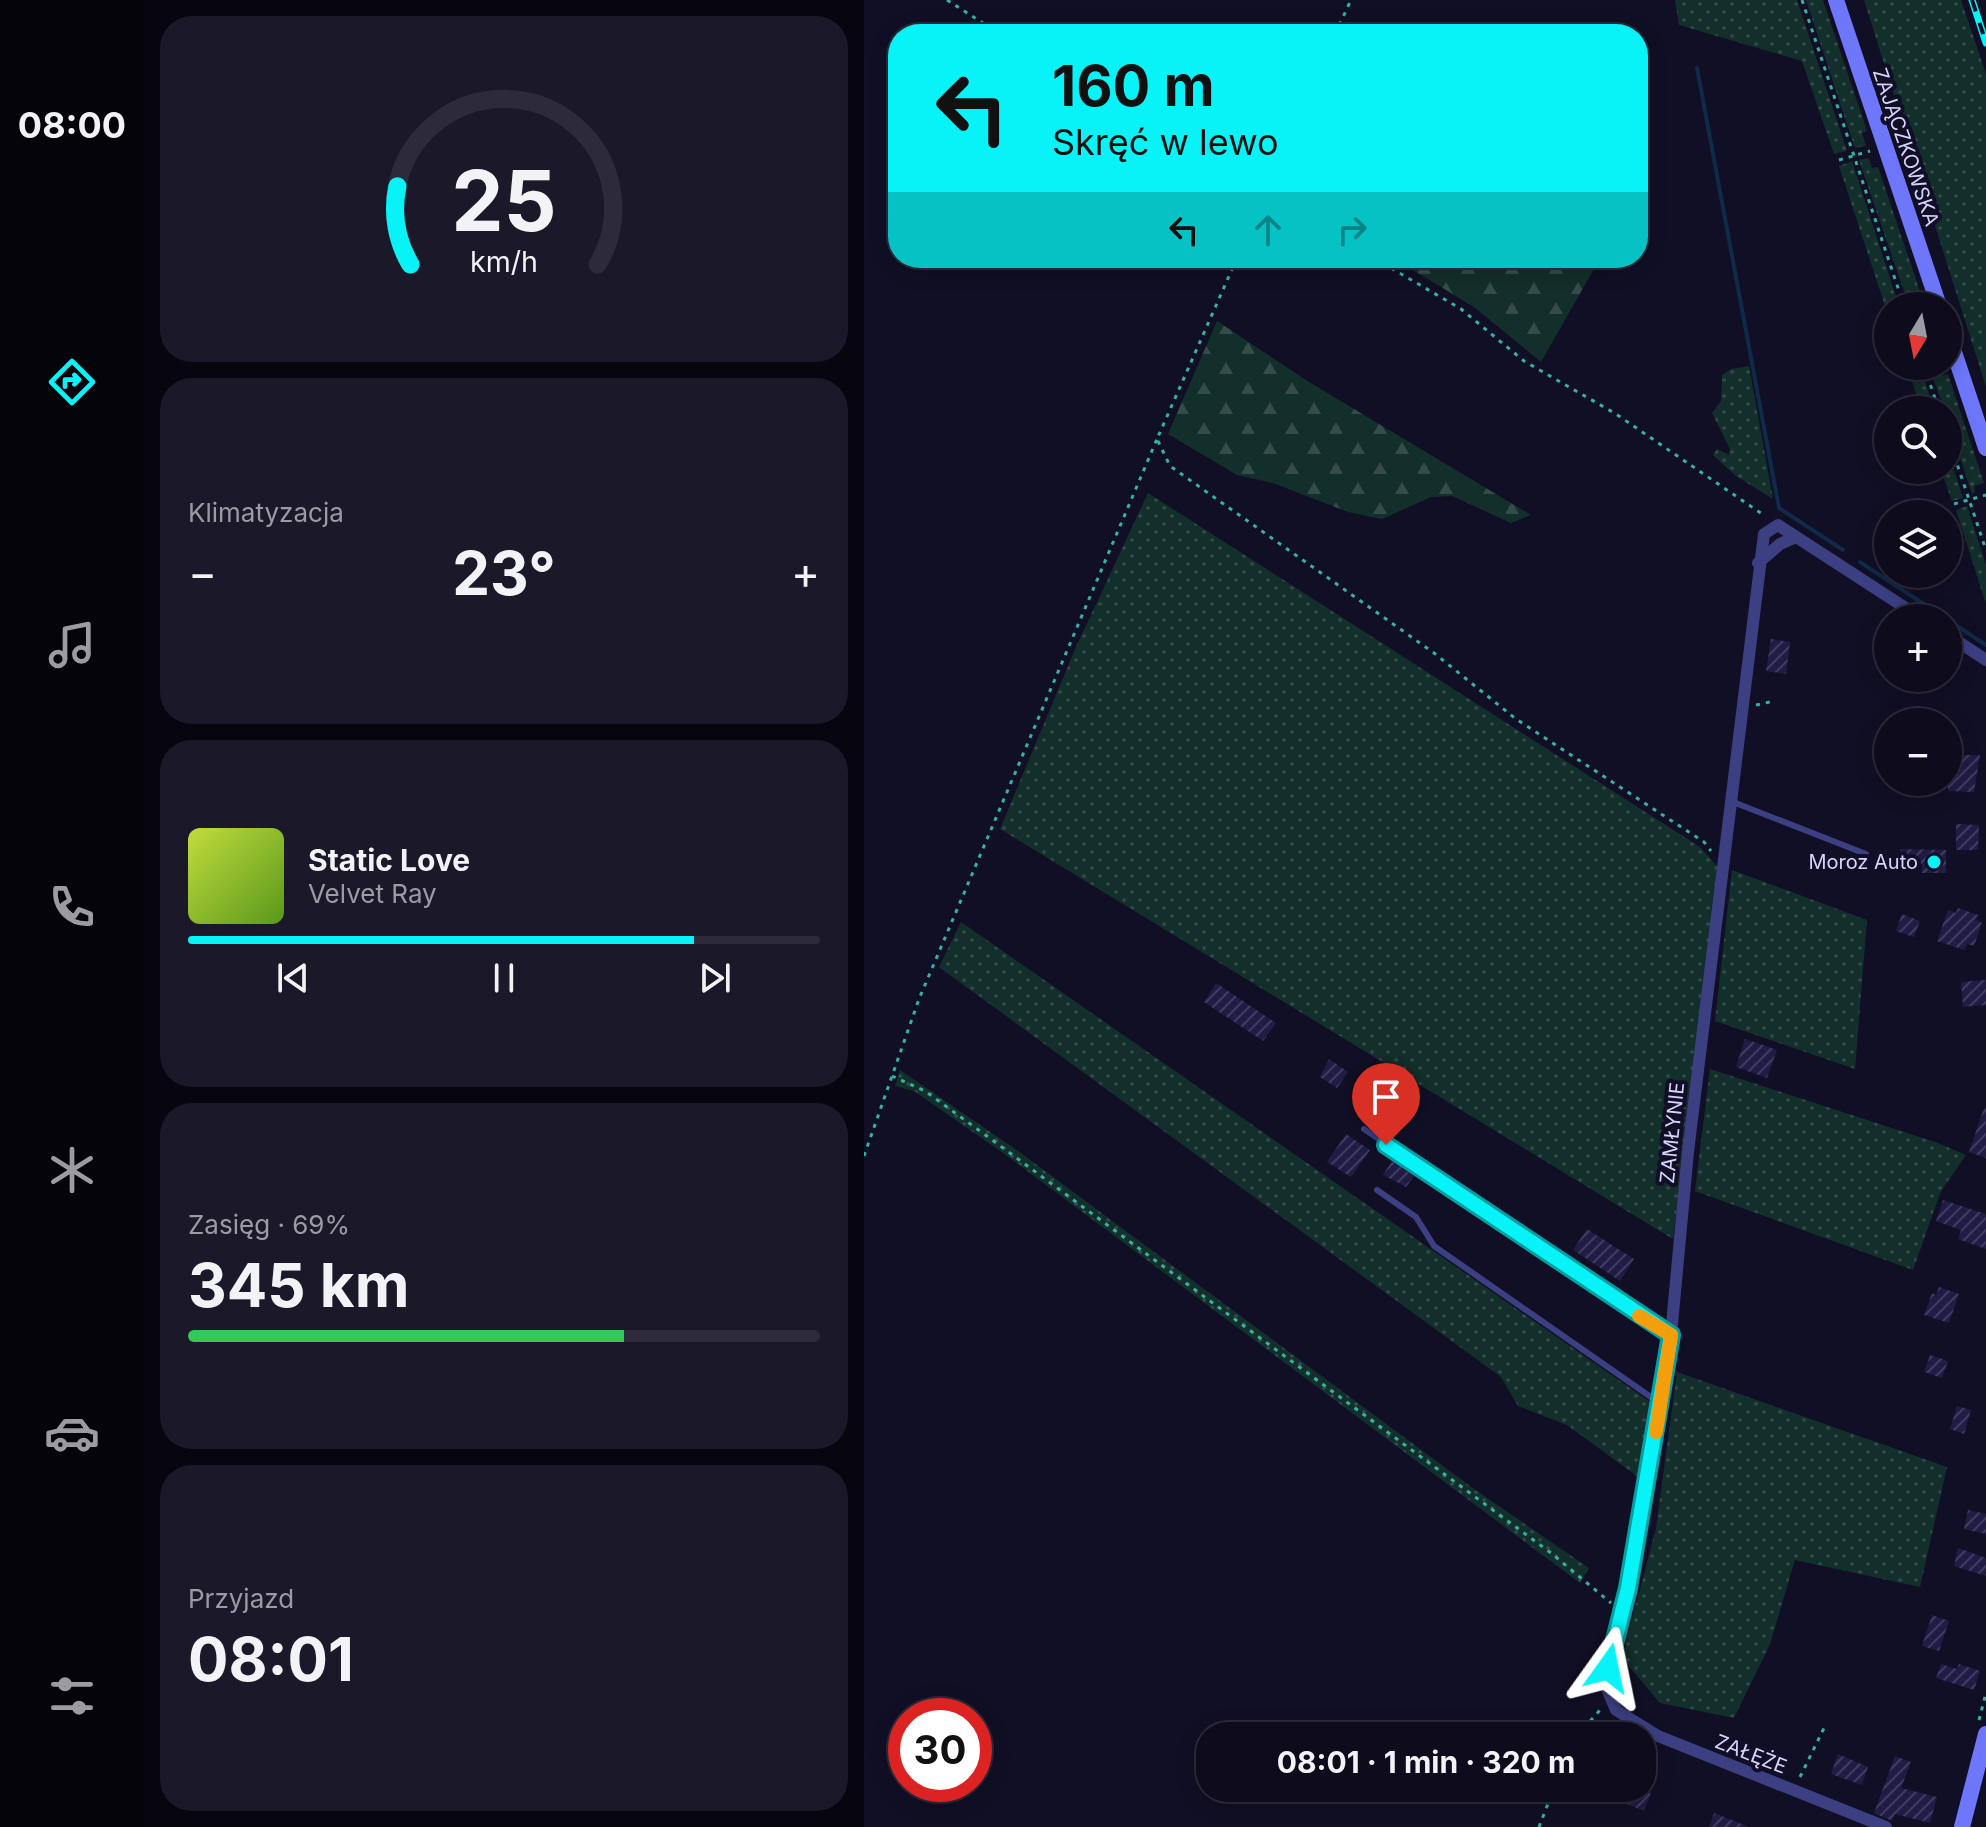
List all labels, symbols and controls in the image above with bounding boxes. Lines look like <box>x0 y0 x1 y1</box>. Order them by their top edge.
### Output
text: 160 m <box>1052 52 1215 120</box>
icon: left <box>920 56 1024 160</box>
street label: ZAJĄCZKOWSKA <box>1868 65 1944 229</box>
text: 08:00 <box>18 103 126 147</box>
text: Skręć w lewo <box>1052 120 1279 164</box>
text: 25 <box>451 150 557 251</box>
icon: left <box>1162 208 1206 252</box>
icon: ahead <box>1246 208 1290 252</box>
icon: right <box>1330 208 1374 252</box>
text: km/h <box>470 244 538 279</box>
north arrow <box>1874 292 1962 380</box>
map controls <box>1874 292 1962 796</box>
icon: directions <box>44 354 100 410</box>
button: search <box>1874 396 1962 484</box>
text: Klimatyzacja <box>188 497 344 528</box>
button: layers <box>1874 500 1962 588</box>
text: 23° <box>452 537 556 609</box>
text: − <box>188 546 217 600</box>
text: + <box>791 546 820 600</box>
button: + <box>1874 604 1962 692</box>
icon: music <box>44 617 100 673</box>
button: − <box>1874 708 1962 796</box>
text: Static Love <box>308 842 470 878</box>
place label: Moroz Auto <box>1808 850 1918 874</box>
marker: Moroz Auto <box>1925 853 1943 871</box>
text: Velvet Ray <box>308 878 437 909</box>
icon: phone <box>44 879 100 935</box>
icon: previous <box>271 956 315 1000</box>
icon: pause <box>482 956 526 1000</box>
icon: next <box>693 956 737 1000</box>
pin <box>1352 1063 1420 1145</box>
icon: arrive <box>1364 1075 1408 1119</box>
street label: ZAMŁYNIE <box>1655 1081 1689 1185</box>
icon: climate <box>44 1142 100 1198</box>
text: Zasięg · 69% <box>188 1209 350 1240</box>
text: 345 km <box>188 1249 409 1321</box>
icon: car <box>44 1405 100 1461</box>
text: Przyjazd <box>188 1583 294 1614</box>
text: 08:01 <box>188 1623 354 1695</box>
position arrow <box>1566 1626 1650 1710</box>
icon: filters <box>44 1668 100 1724</box>
speed limit sign: 30 <box>888 1698 992 1802</box>
street label: ZAŁĘŻE <box>1712 1728 1791 1779</box>
text: 08:01 · 1 min · 320 m <box>1277 1744 1575 1780</box>

